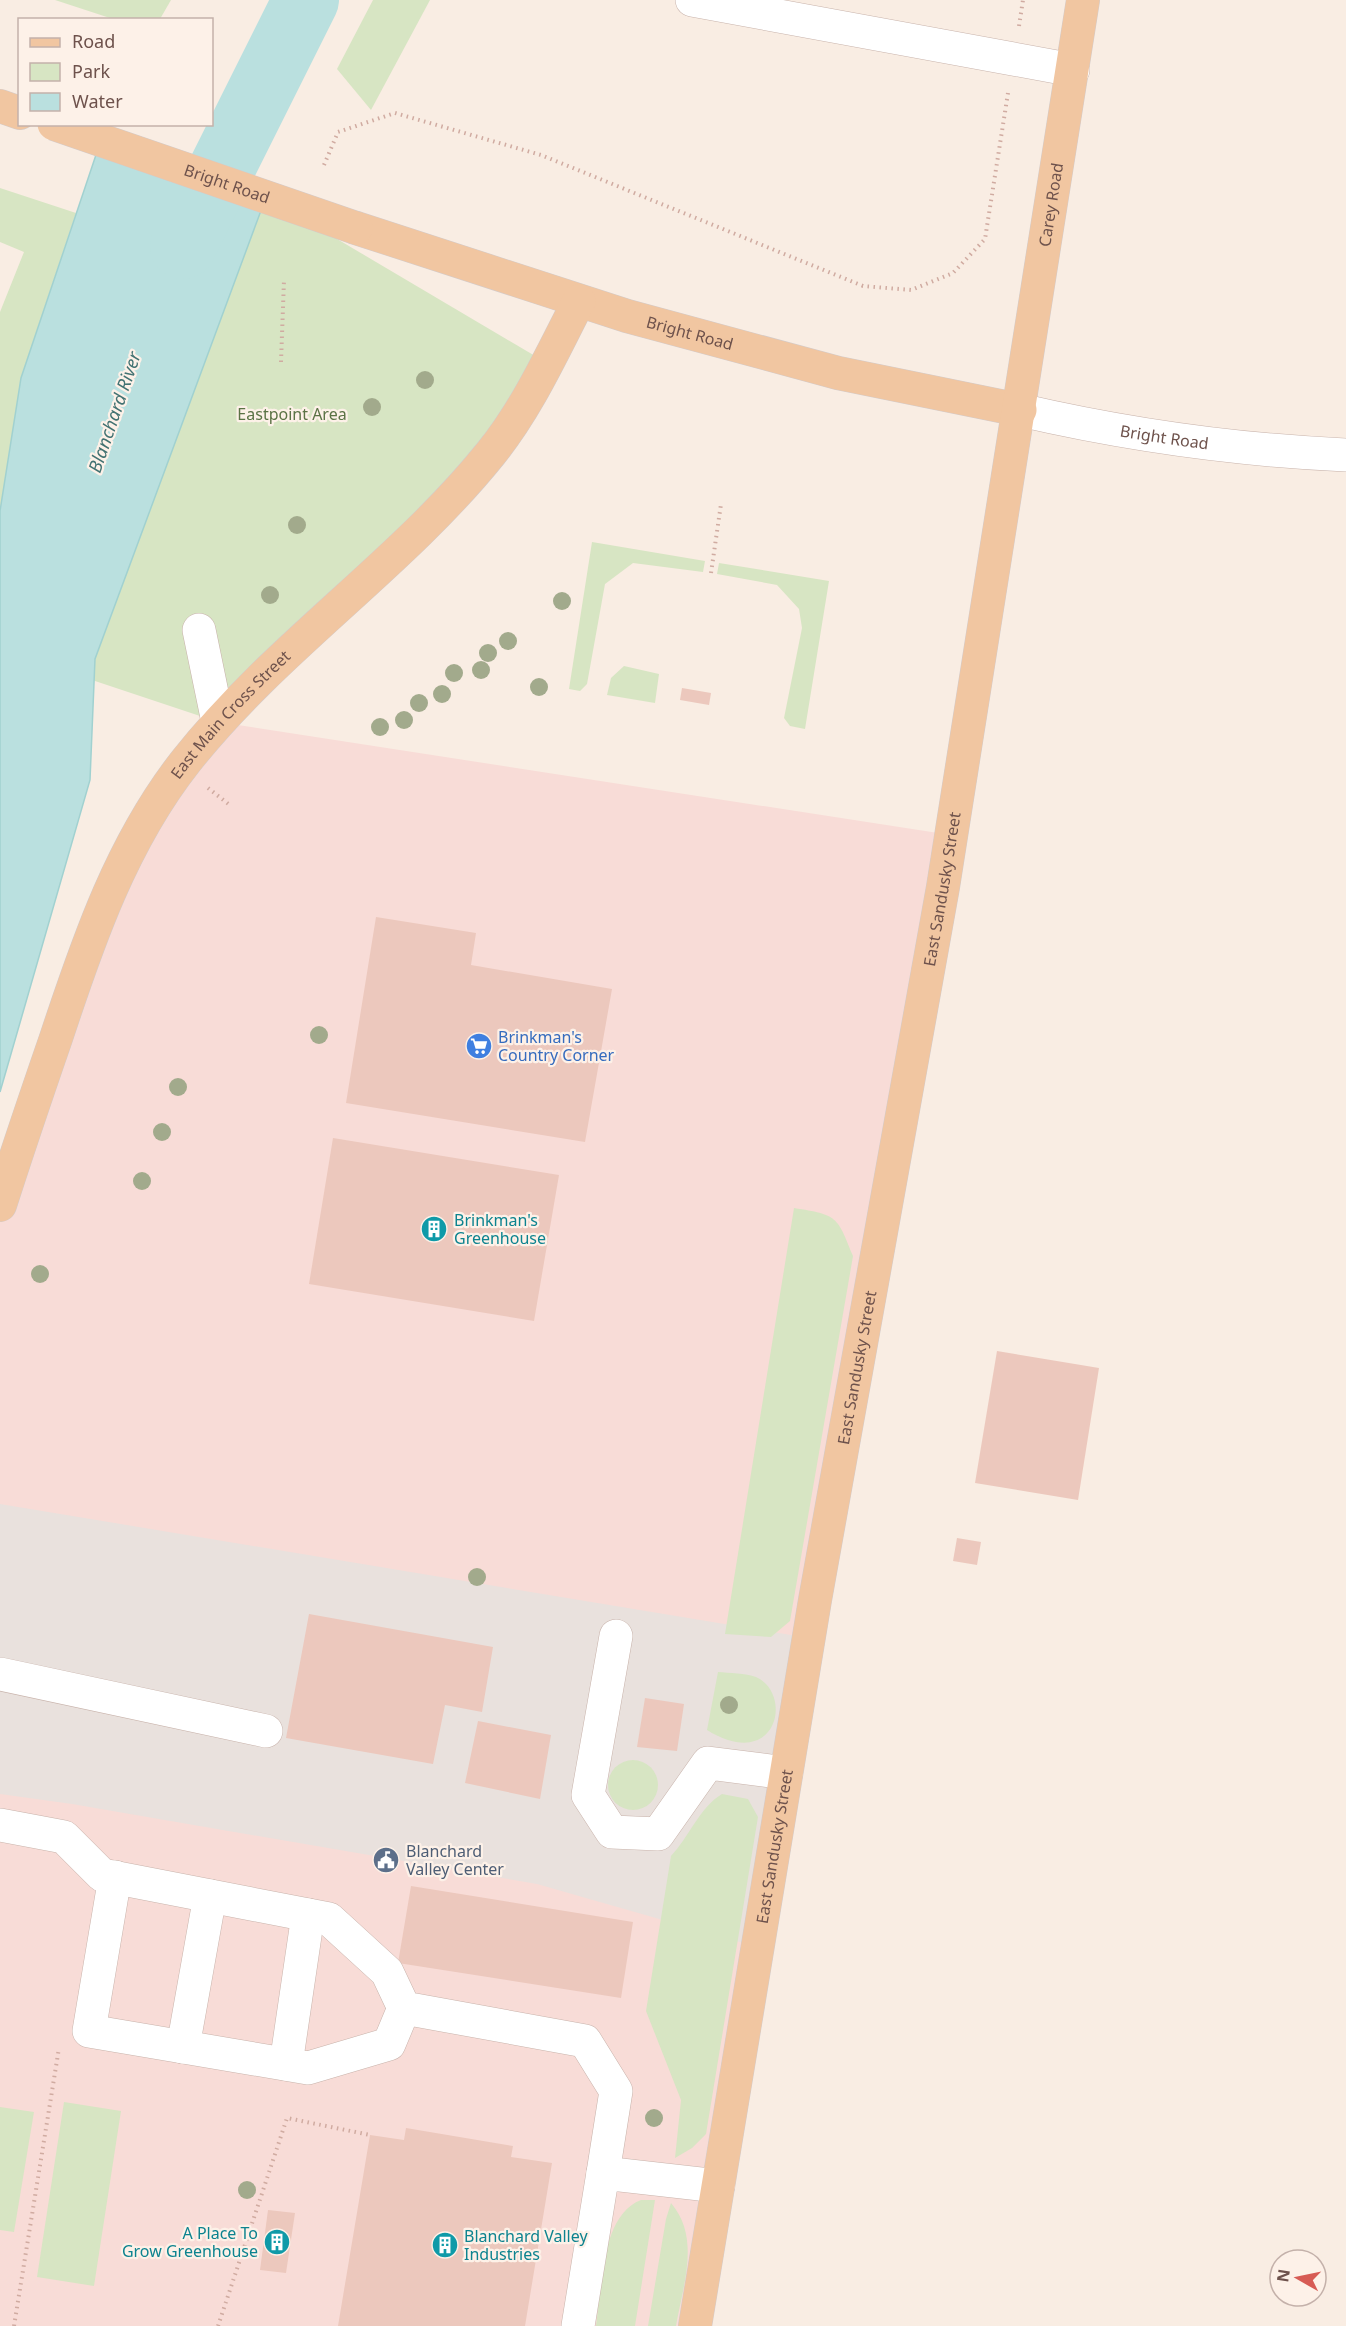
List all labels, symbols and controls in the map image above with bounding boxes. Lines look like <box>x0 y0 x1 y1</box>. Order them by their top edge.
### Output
legend <box>18 18 213 126</box>
text: Road <box>72 29 115 53</box>
text: Park <box>72 59 110 83</box>
text: Water <box>72 89 123 113</box>
street label: Bright Road <box>181 159 273 209</box>
street label: Carey Road <box>1033 161 1068 248</box>
street label: Bright Road <box>644 311 736 355</box>
water label: Blanchard River <box>82 348 146 476</box>
park label: Eastpoint Area <box>237 403 347 425</box>
street label: Bright Road <box>1118 419 1210 454</box>
street label: East Main Cross Street <box>165 645 295 783</box>
street label: East Sandusky Street <box>918 810 966 968</box>
place label: Brinkman's Country Corner <box>498 1026 615 1066</box>
supermarket icon: Brinkman's Country Corner <box>464 1031 494 1061</box>
place label: Brinkman's Greenhouse <box>454 1209 546 1249</box>
building icon: Brinkman's Greenhouse <box>419 1214 449 1244</box>
street label: East Sandusky Street <box>832 1289 881 1446</box>
street label: East Sandusky Street <box>751 1767 798 1925</box>
place label: Blanchard Valley Center <box>406 1840 504 1880</box>
public building icon: Blanchard Valley Center <box>371 1845 401 1875</box>
place label: A Place To Grow Greenhouse <box>122 2222 258 2262</box>
place label: Blanchard Valley Industries <box>464 2225 588 2265</box>
building icon: A Place To Grow Greenhouse <box>262 2227 292 2257</box>
building icon: Blanchard Valley Industries <box>430 2230 460 2260</box>
north arrow <box>1268 2248 1328 2308</box>
text: N <box>1271 2268 1295 2284</box>

